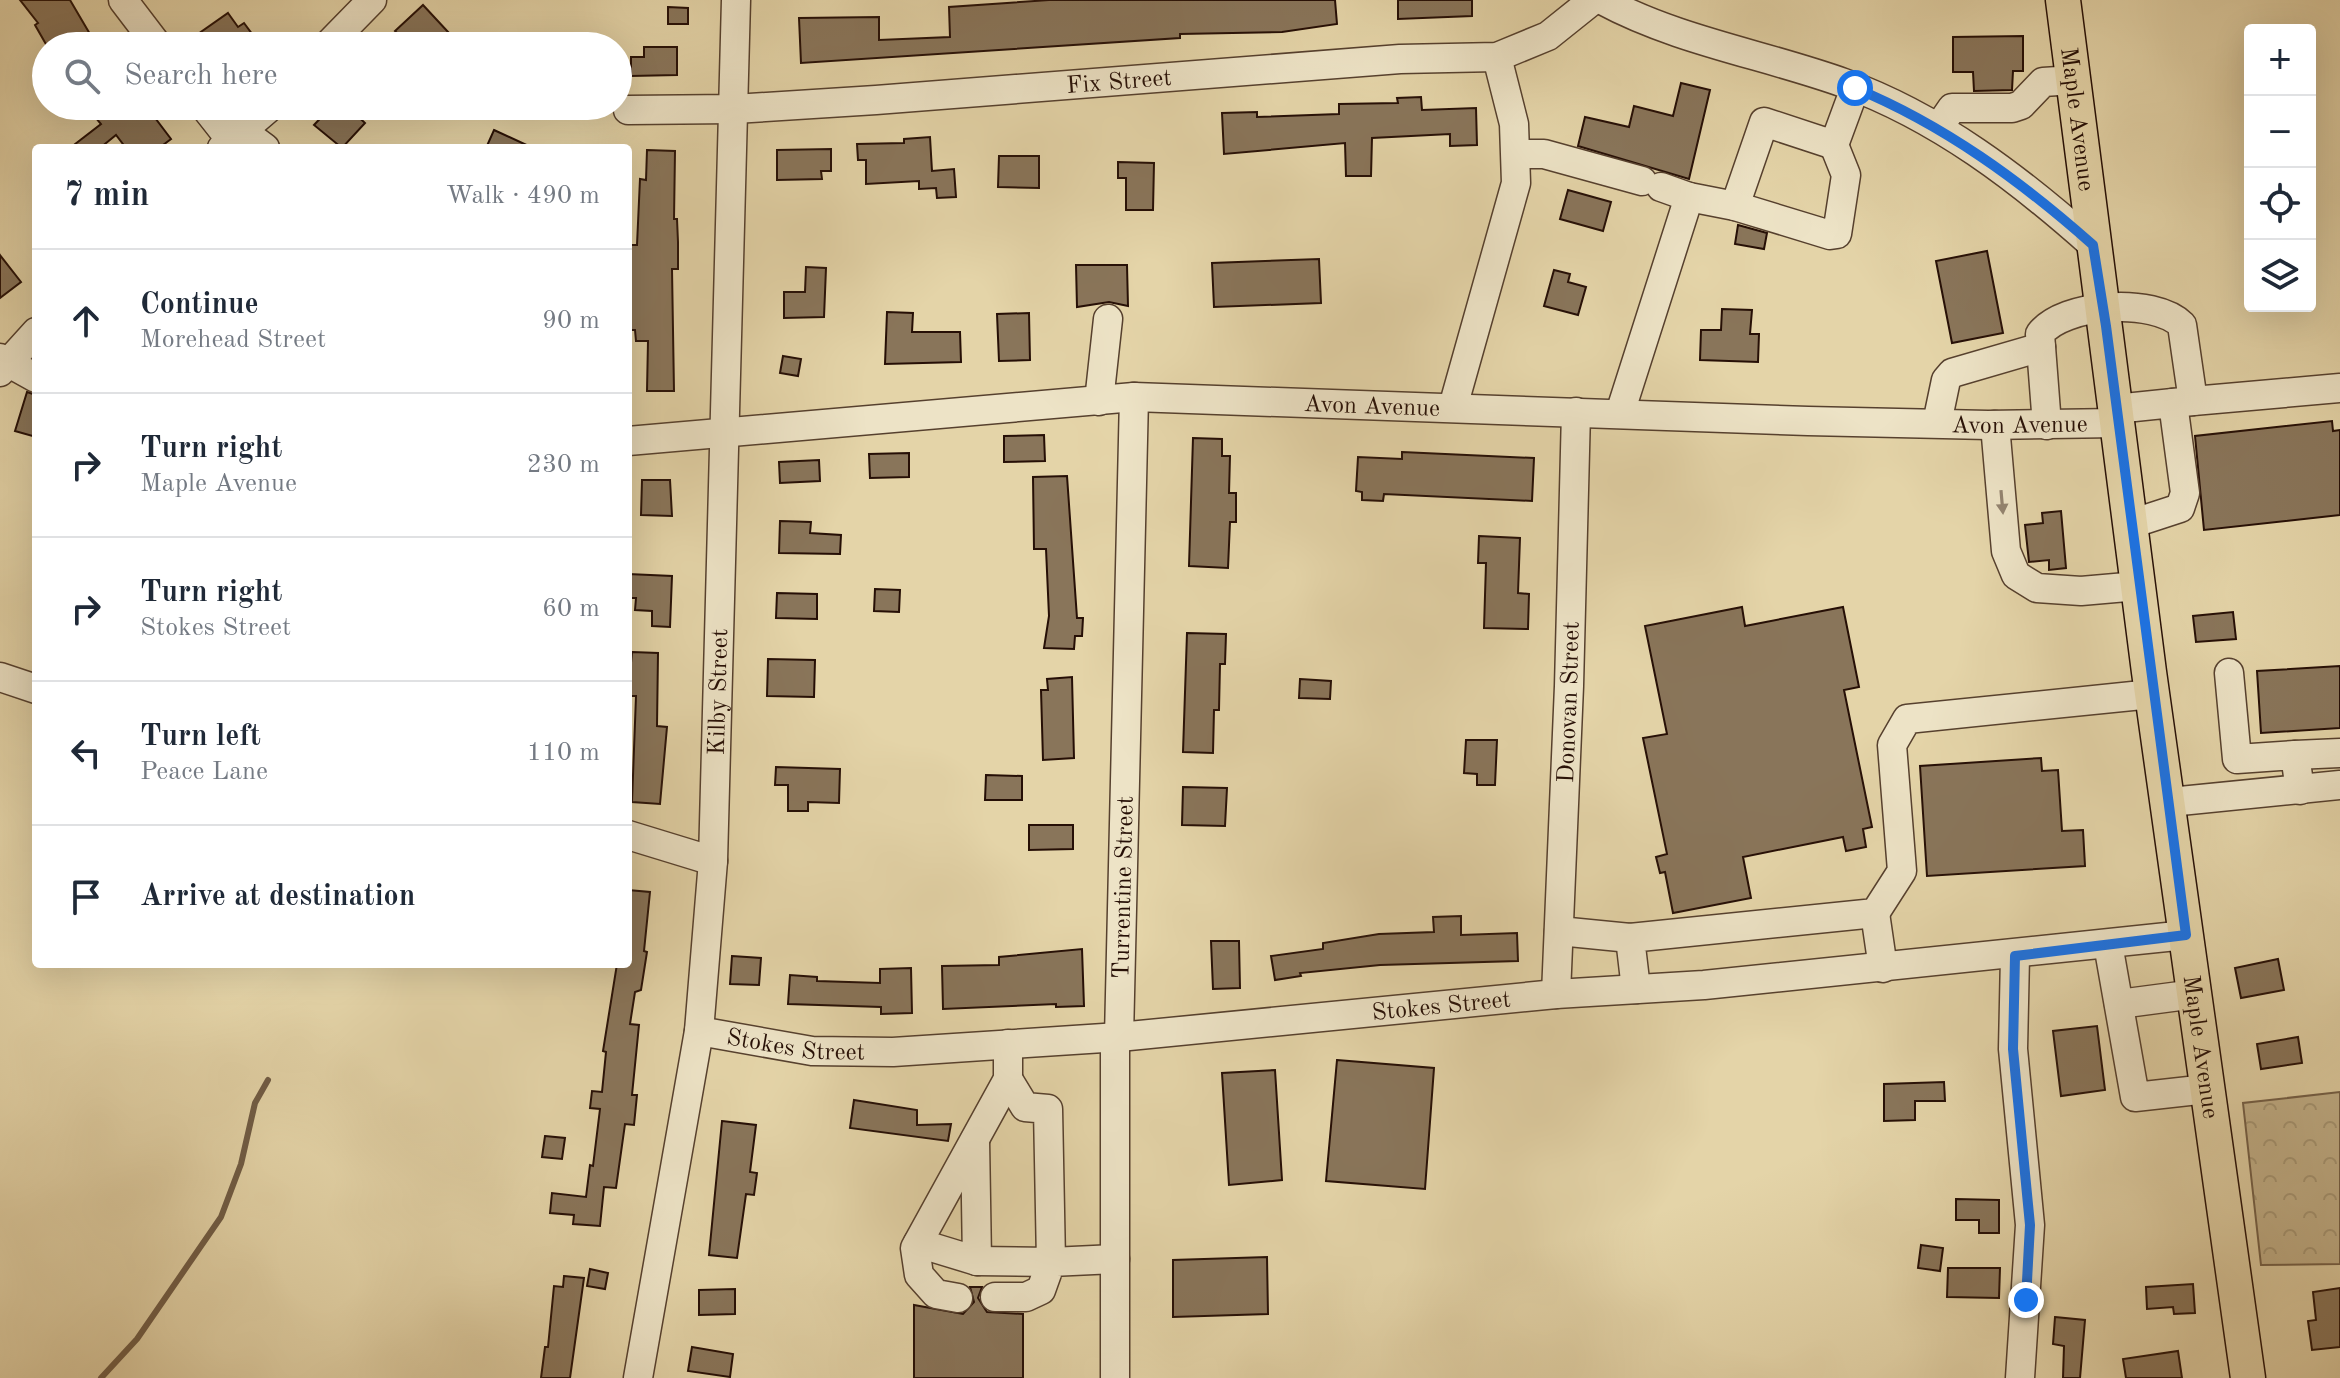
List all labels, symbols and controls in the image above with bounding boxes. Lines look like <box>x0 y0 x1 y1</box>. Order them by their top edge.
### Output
map controls <box>2244 24 2316 312</box>
button: + <box>2244 24 2316 96</box>
search box <box>32 32 632 120</box>
street label: Maple Avenue <box>2055 46 2097 193</box>
icon: search <box>60 54 104 98</box>
text: Search here <box>124 61 278 91</box>
street label: Fix Street <box>1066 67 1173 99</box>
route start <box>1837 70 1873 106</box>
button: − <box>2244 96 2316 168</box>
button: locate <box>2244 168 2316 240</box>
text: 7 min <box>64 179 149 213</box>
text: Walk · 490 m <box>446 183 600 209</box>
button: layers <box>2244 240 2316 312</box>
text: Continue <box>140 290 259 320</box>
icon: ahead <box>64 299 108 343</box>
text: 90 m <box>542 308 600 334</box>
text: Morehead Street <box>140 327 326 353</box>
street label: Avon Avenue <box>1303 393 1440 422</box>
street label: Avon Avenue <box>1951 413 2088 439</box>
text: Turn right <box>140 434 282 464</box>
icon: right <box>64 443 108 487</box>
text: 230 m <box>527 452 600 478</box>
text: Maple Avenue <box>140 471 297 497</box>
one-way arrow <box>1996 490 2009 515</box>
text: Turn right <box>140 578 282 608</box>
icon: right <box>64 587 108 631</box>
text: 60 m <box>542 596 600 622</box>
text: Stokes Street <box>140 615 291 641</box>
street label: Donovan Street <box>1555 621 1585 784</box>
street label: Kilby Street <box>706 628 733 756</box>
text: Turn left <box>140 722 261 752</box>
icon: left <box>64 731 108 775</box>
text: 110 m <box>527 740 600 766</box>
text: Peace Lane <box>140 759 268 785</box>
street label: Turrentine Street <box>1110 796 1139 979</box>
icon: arrive <box>64 875 108 919</box>
text: Arrive at destination <box>140 882 415 912</box>
street label: Maple Avenue <box>2178 974 2222 1121</box>
street label: Stokes Street <box>1371 989 1512 1026</box>
street label: Stokes Street <box>724 1026 865 1066</box>
route end <box>2008 1282 2044 1318</box>

